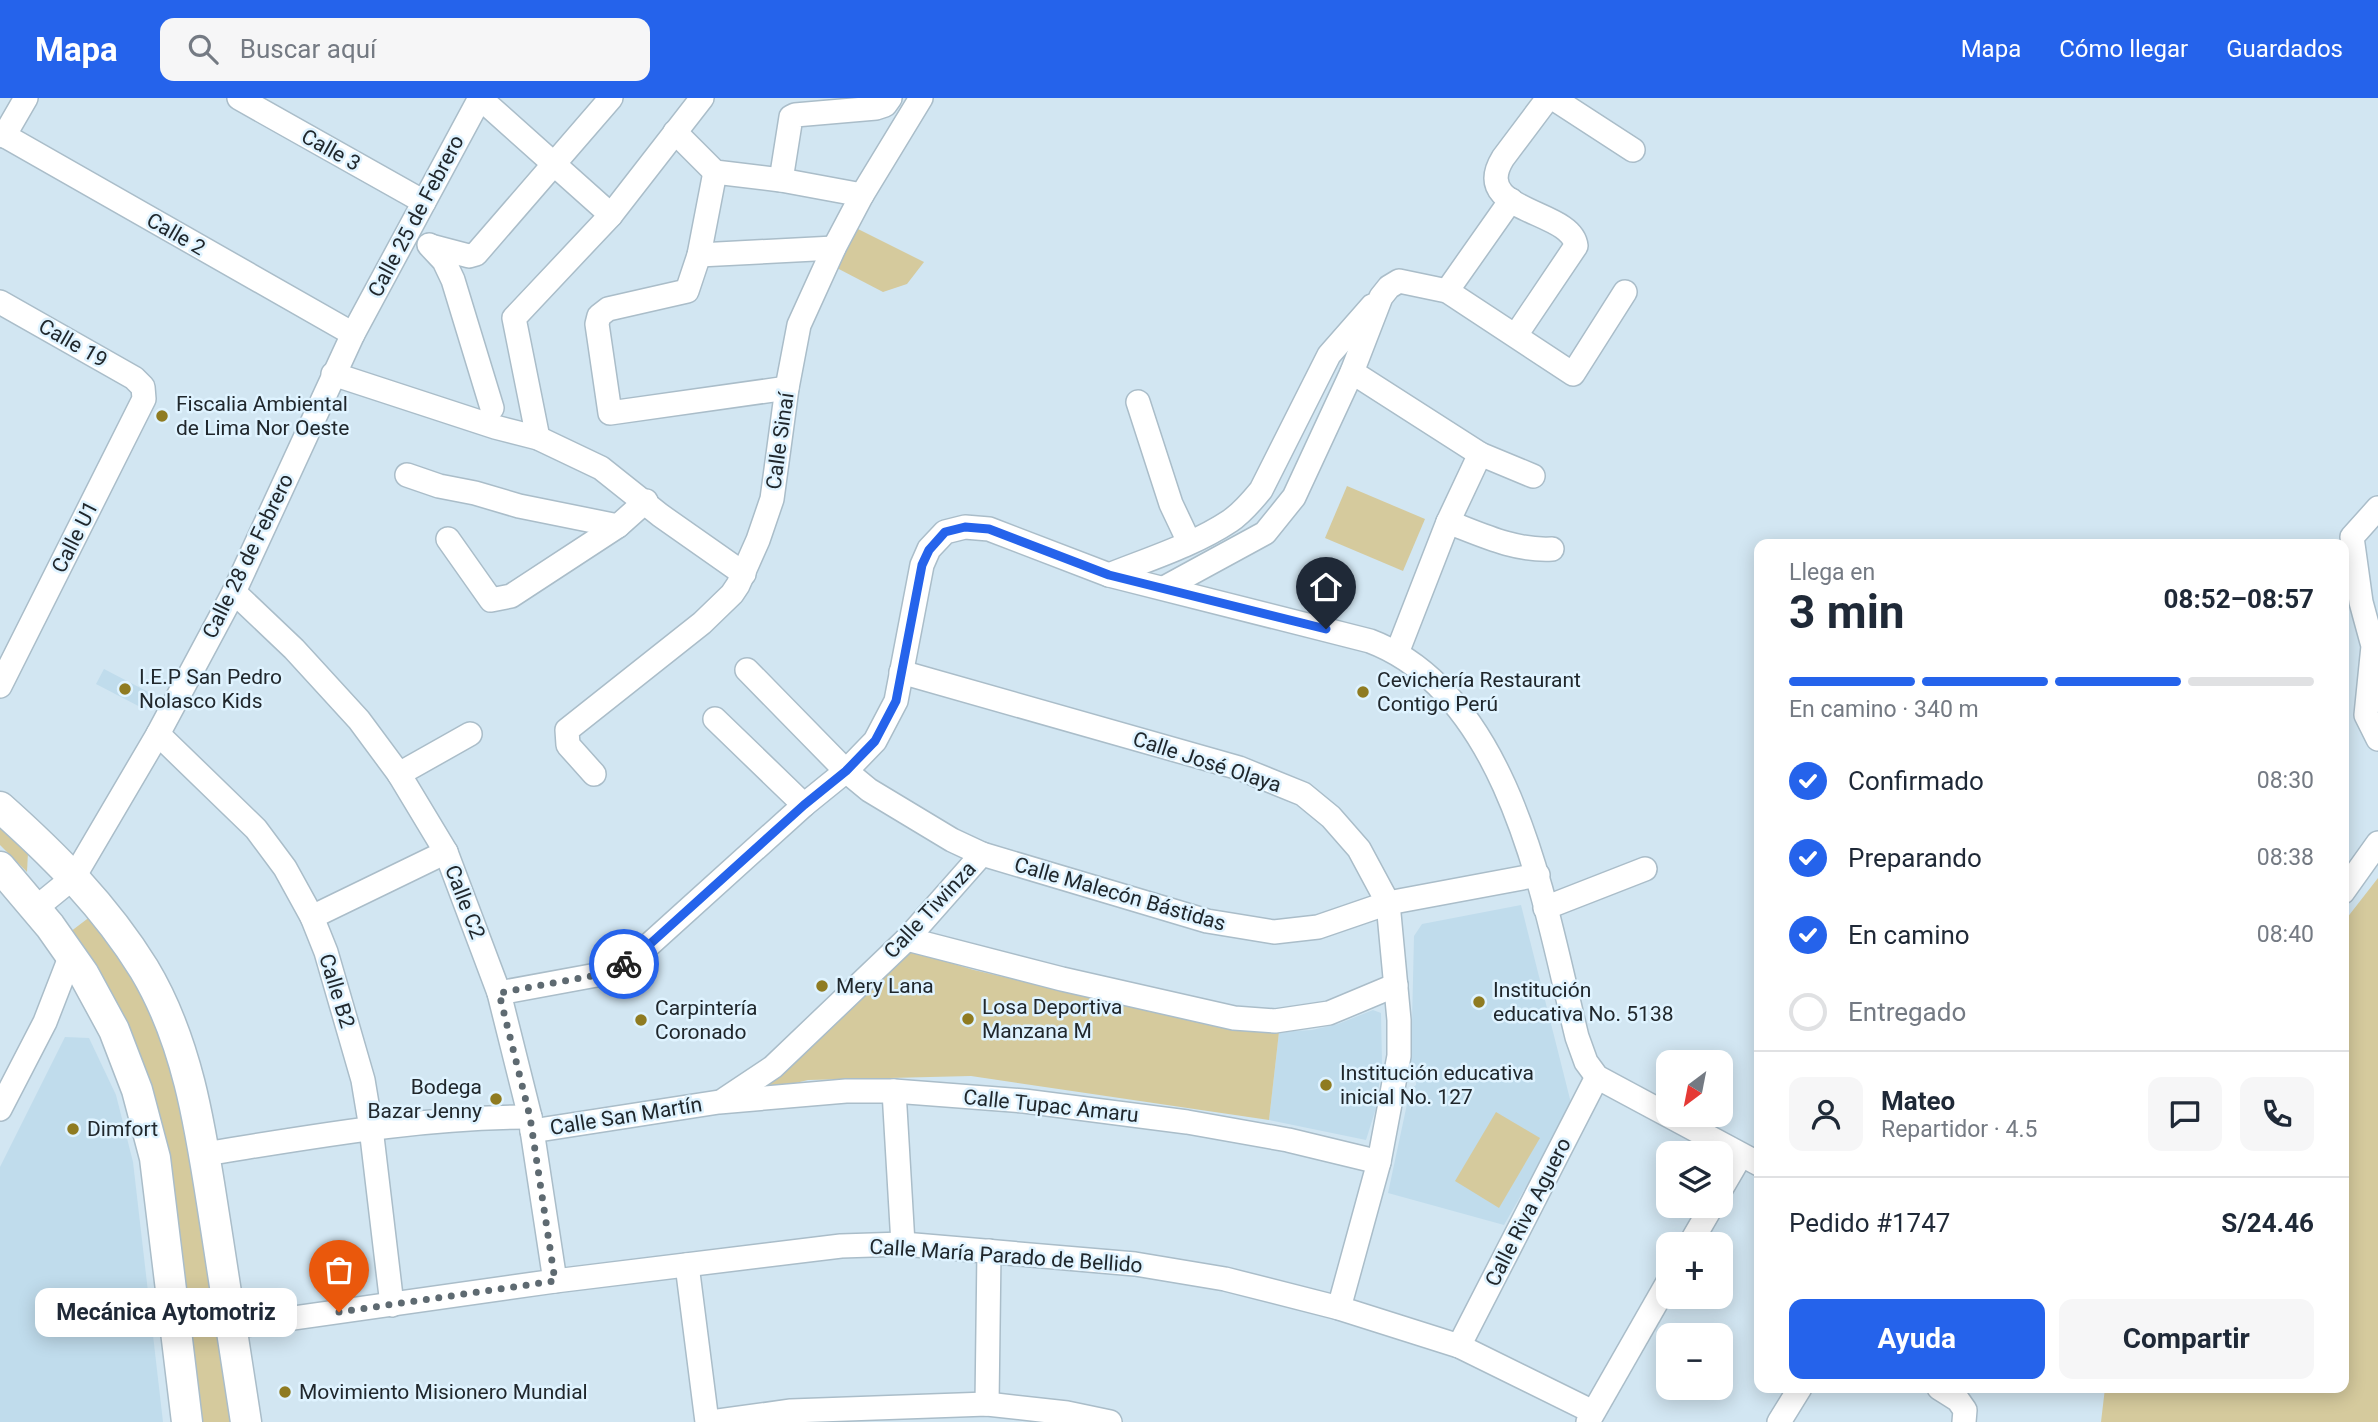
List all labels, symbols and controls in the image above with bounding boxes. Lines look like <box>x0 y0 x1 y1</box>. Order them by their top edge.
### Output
search box <box>160 18 650 81</box>
text: Mapa <box>35 30 118 69</box>
icon: search <box>184 30 222 68</box>
text: Buscar aquí <box>240 34 376 64</box>
text: Mapa <box>1961 35 2021 63</box>
text: Cómo llegar <box>2059 35 2188 63</box>
text: Guardados <box>2226 35 2343 63</box>
street label: Calle 3 <box>297 124 365 176</box>
street label: Calle 25 de Febrero <box>363 131 469 301</box>
street label: Calle 2 <box>143 208 210 260</box>
street label: Calle 19 <box>34 314 112 372</box>
street label: Calle Sinaí <box>761 390 799 491</box>
place label: Fiscalia Ambiental de Lima Nor Oeste <box>176 392 349 440</box>
marker: Fiscalia Ambiental de Lima Nor Oeste <box>154 408 170 424</box>
street label: Calle 28 de Febrero <box>198 470 298 642</box>
street label: Calle U1 <box>47 497 103 577</box>
pin <box>1296 557 1356 629</box>
text: Llega en <box>1789 559 1875 586</box>
icon: home <box>1307 568 1345 606</box>
text: 08:52–08:57 <box>2164 584 2314 614</box>
text: 3 min <box>1789 585 1905 639</box>
place label: I.E.P San Pedro Nolasco Kids <box>139 665 282 713</box>
place label: Cevichería Restaurant Contigo Perú <box>1377 668 1581 716</box>
marker: I.E.P San Pedro Nolasco Kids <box>117 681 133 697</box>
marker: Cevichería Restaurant Contigo Perú <box>1355 684 1371 700</box>
text: En camino · 340 m <box>1789 696 1979 723</box>
street label: Calle José Olaya <box>1130 727 1284 797</box>
icon: check <box>1789 762 1827 800</box>
text: Confirmado <box>1848 766 1984 796</box>
text: 08:30 <box>2257 767 2314 794</box>
icon: check <box>1789 839 1827 877</box>
text: Preparando <box>1848 843 1982 873</box>
text: 08:38 <box>2257 844 2314 871</box>
street label: Calle Malecón Bástidas <box>1012 852 1228 936</box>
street label: Calle Tiwinza <box>879 857 981 963</box>
street label: Calle C2 <box>440 862 490 942</box>
icon: check <box>1789 916 1827 954</box>
text: En camino <box>1848 920 1970 950</box>
text: 08:40 <box>2257 921 2314 948</box>
courier <box>589 929 659 999</box>
icon: bike <box>605 945 643 983</box>
street label: Calle B2 <box>314 951 360 1031</box>
place label: Mery Lana <box>836 974 934 998</box>
marker: Mery Lana <box>814 978 830 994</box>
place label: Institución educativa No. 5138 <box>1493 978 1674 1026</box>
marker: Institución educativa No. 5138 <box>1471 994 1487 1010</box>
place label: Losa Deportiva Manzana M <box>982 995 1123 1043</box>
place label: Carpintería Coronado <box>655 996 757 1044</box>
text: Entregado <box>1848 997 1966 1027</box>
marker: Losa Deportiva Manzana M <box>960 1011 976 1027</box>
marker: Carpintería Coronado <box>633 1012 649 1028</box>
north arrow <box>1656 1050 1732 1127</box>
map controls <box>1656 1050 1733 1400</box>
place label: Institución educativa inicial No. 127 <box>1340 1061 1534 1109</box>
place label: Bodega Bazar Jenny <box>367 1075 482 1123</box>
marker: Institución educativa inicial No. 127 <box>1318 1077 1334 1093</box>
button: person <box>1789 1077 1863 1151</box>
button: chat <box>2148 1077 2222 1151</box>
button: phone <box>2240 1077 2314 1151</box>
street label: Calle Tupac Amaru <box>962 1085 1140 1127</box>
text: Mateo <box>1881 1086 1955 1116</box>
marker: Bodega Bazar Jenny <box>488 1091 504 1107</box>
street label: Calle San Martín <box>548 1092 704 1140</box>
text: Repartidor · 4.5 <box>1881 1116 2038 1143</box>
place label: Dimfort <box>87 1117 158 1141</box>
marker: Dimfort <box>65 1121 81 1137</box>
street label: Calle Riva Aguero <box>1480 1134 1576 1290</box>
button: layers <box>1656 1141 1733 1218</box>
text: Pedido #1747 <box>1789 1208 1950 1238</box>
text: S/24.46 <box>2221 1208 2314 1238</box>
button: + <box>1656 1232 1733 1309</box>
street label: Calle María Parado de Bellido <box>869 1234 1143 1278</box>
pin <box>309 1240 369 1312</box>
icon: bag <box>320 1251 358 1289</box>
callout: Mecánica Aytomotriz <box>35 1288 297 1336</box>
text: Mecánica Aytomotriz <box>56 1299 276 1326</box>
button: Ayuda <box>1789 1299 2045 1379</box>
button: Compartir <box>2059 1299 2314 1379</box>
button: − <box>1656 1323 1733 1400</box>
place label: Movimiento Misionero Mundial <box>299 1380 588 1404</box>
marker: Movimiento Misionero Mundial <box>277 1384 293 1400</box>

